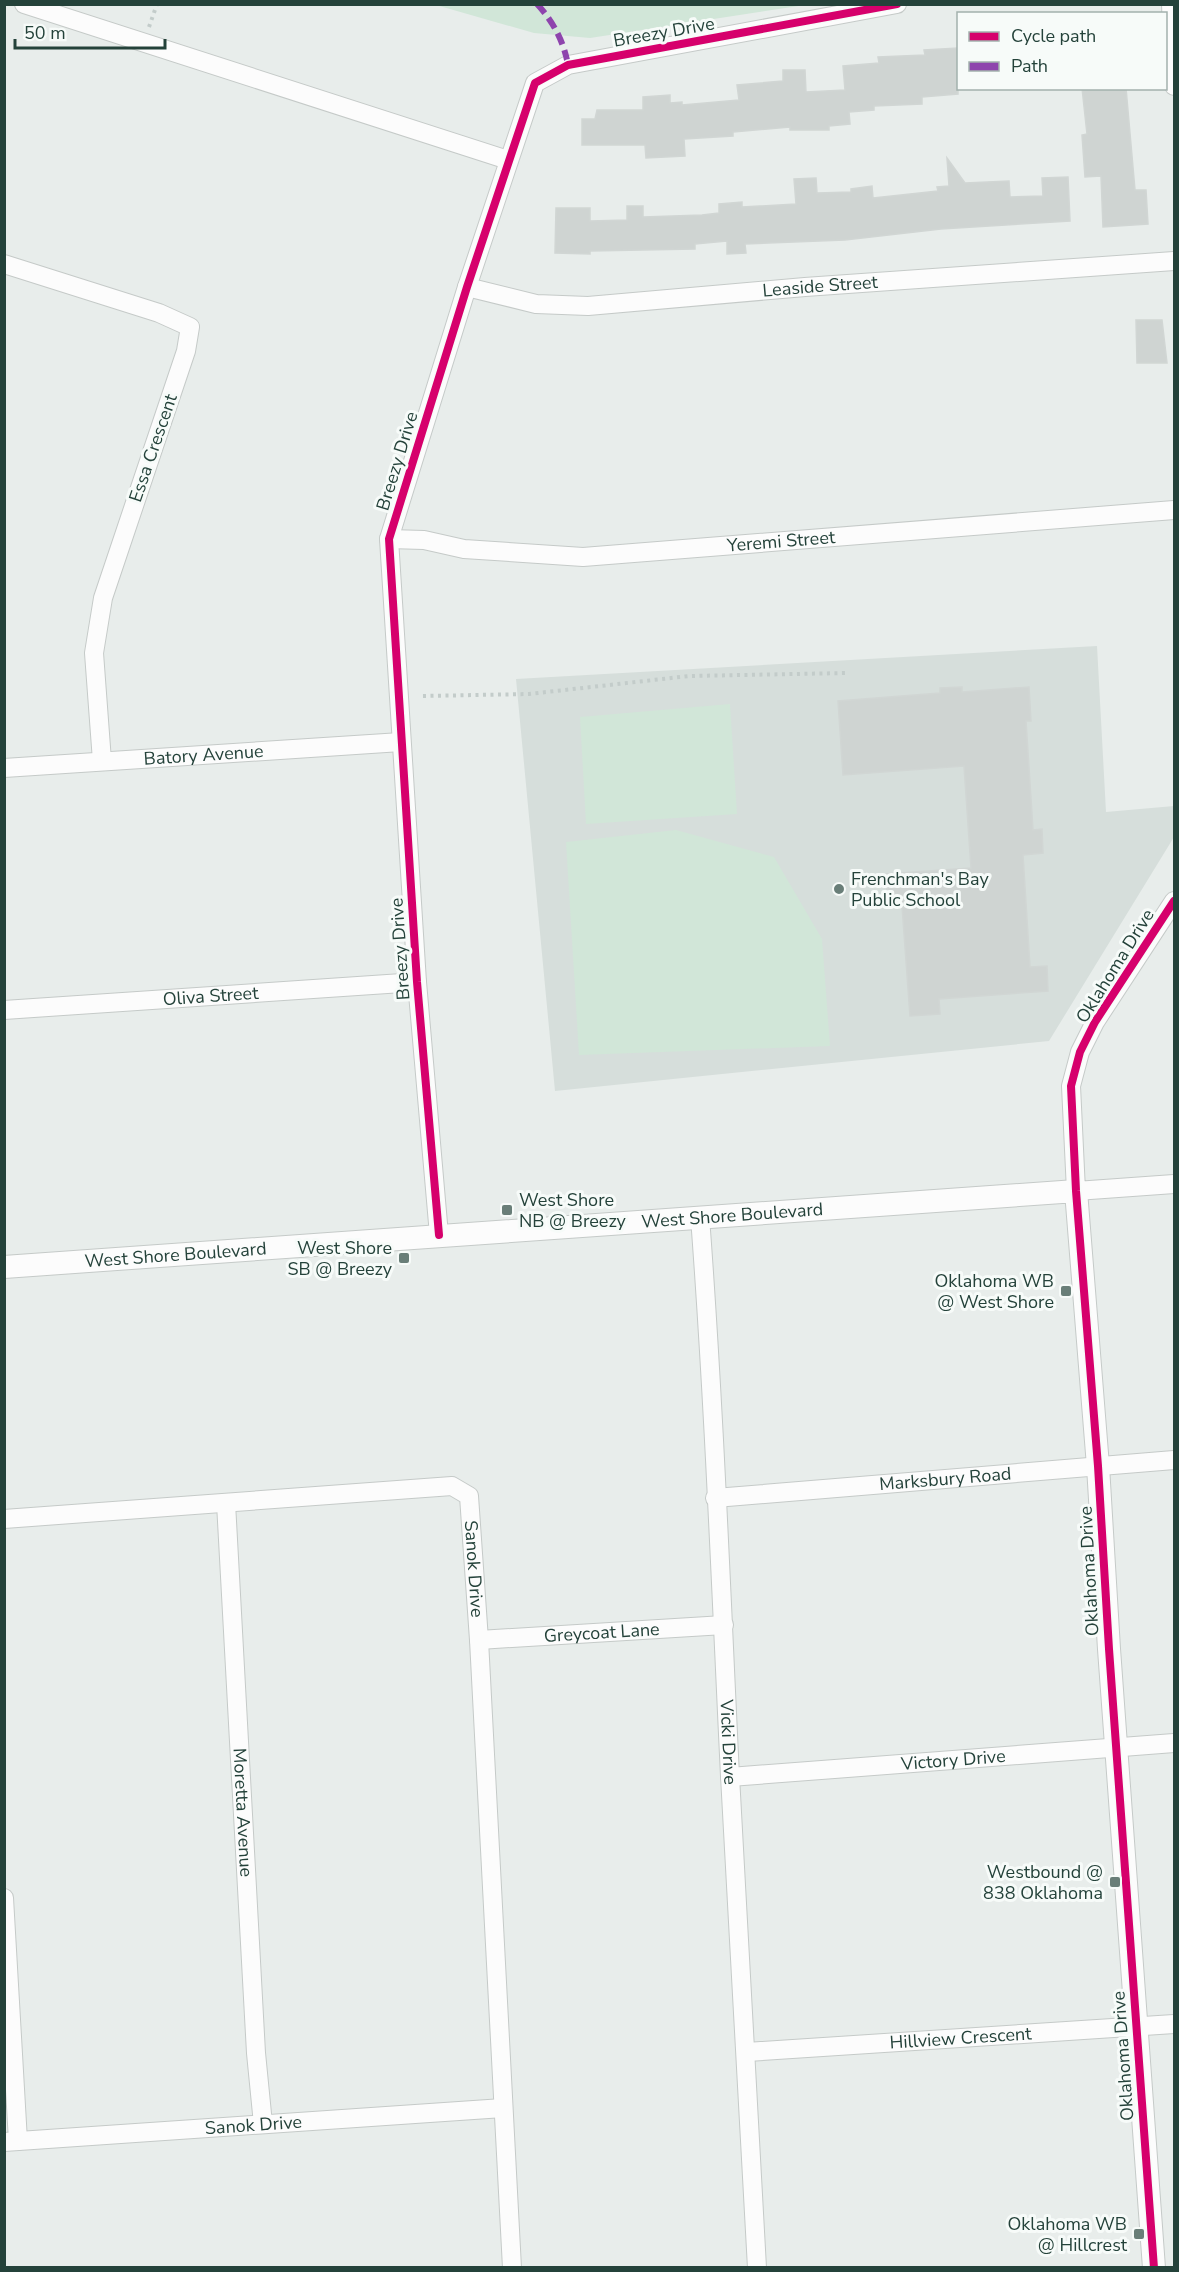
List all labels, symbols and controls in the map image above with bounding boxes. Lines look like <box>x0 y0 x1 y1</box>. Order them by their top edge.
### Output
street label: Breezy Drive <box>611 11 717 53</box>
scale bar <box>15 12 165 50</box>
legend <box>957 12 1167 90</box>
text: 50 m <box>24 21 66 45</box>
text: Cycle path <box>1011 24 1096 48</box>
text: Path <box>1011 54 1048 78</box>
street label: Leaside Street <box>761 270 879 303</box>
street label: Essa Crescent <box>123 390 183 505</box>
street label: Breezy Drive <box>371 409 423 513</box>
street label: Yeremi Street <box>725 525 837 558</box>
street label: Batory Avenue <box>143 739 264 771</box>
place label: Frenchman's Bay Public School <box>851 867 989 912</box>
marker: Frenchman's Bay Public School <box>832 882 846 896</box>
street label: Breezy Drive <box>384 897 416 1001</box>
street label: Oklahoma Drive <box>1070 904 1160 1028</box>
street label: Oliva Street <box>162 981 260 1011</box>
place label: West Shore NB @ Breezy <box>519 1188 627 1233</box>
street label: West Shore Boulevard <box>640 1197 824 1234</box>
marker: West Shore NB @ Breezy <box>500 1203 514 1217</box>
street label: West Shore Boulevard <box>84 1236 267 1273</box>
place label: West Shore SB @ Breezy <box>287 1236 393 1281</box>
marker: West Shore SB @ Breezy <box>397 1251 411 1265</box>
place label: Oklahoma WB @ West Shore <box>935 1269 1054 1314</box>
marker: Oklahoma WB @ West Shore <box>1059 1284 1073 1298</box>
street label: Marksbury Road <box>878 1462 1012 1496</box>
street label: Oklahoma Drive <box>1074 1505 1104 1637</box>
street label: Sanok Drive <box>459 1520 489 1618</box>
street label: Greycoat Lane <box>543 1617 660 1648</box>
street label: Vicki Drive <box>714 1698 742 1785</box>
street label: Victory Drive <box>899 1744 1007 1776</box>
street label: Moretta Avenue <box>227 1747 258 1878</box>
place label: Westbound @ 838 Oklahoma <box>983 1860 1103 1905</box>
marker: Westbound @ 838 Oklahoma <box>1108 1875 1122 1889</box>
street label: Oklahoma Drive <box>1106 1990 1140 2122</box>
street label: Hillview Crescent <box>889 2021 1033 2055</box>
street label: Sanok Drive <box>204 2110 303 2140</box>
place label: Oklahoma WB @ Hillcrest <box>1008 2212 1128 2257</box>
marker: Oklahoma WB @ Hillcrest <box>1132 2227 1146 2241</box>

